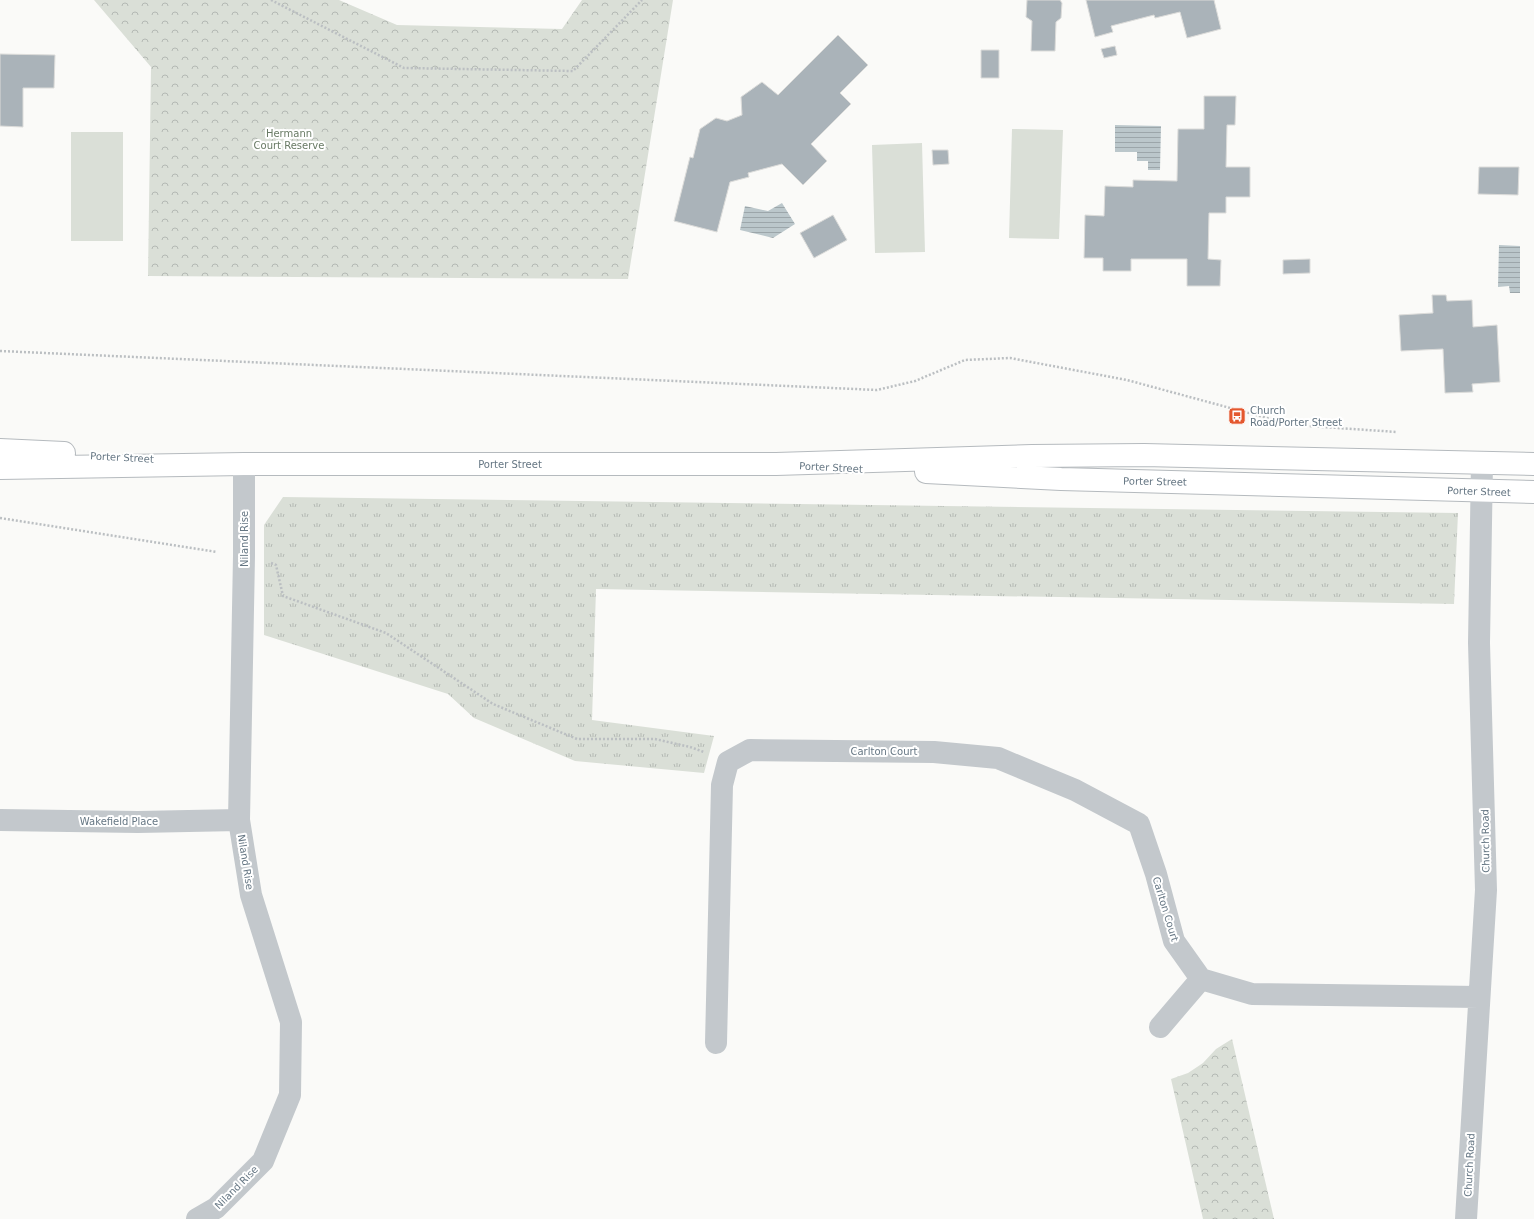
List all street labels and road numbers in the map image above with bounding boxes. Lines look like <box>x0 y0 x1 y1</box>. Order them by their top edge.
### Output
street label: Porter Street <box>90 450 154 465</box>
street label: Porter Street <box>478 459 542 470</box>
street label: Porter Street <box>799 460 863 475</box>
street label: Porter Street <box>1123 475 1187 488</box>
street label: Porter Street <box>1447 485 1511 498</box>
street label: Niland Rise <box>239 511 250 567</box>
street label: Carlton Court <box>850 746 918 757</box>
street label: Church Road <box>1479 809 1492 873</box>
street label: Wakefield Place <box>80 816 158 827</box>
street label: Niland Rise <box>236 834 255 891</box>
street label: Carlton Court <box>1150 875 1181 943</box>
street label: Church Road <box>1462 1133 1477 1197</box>
street label: Niland Rise <box>213 1164 260 1211</box>

